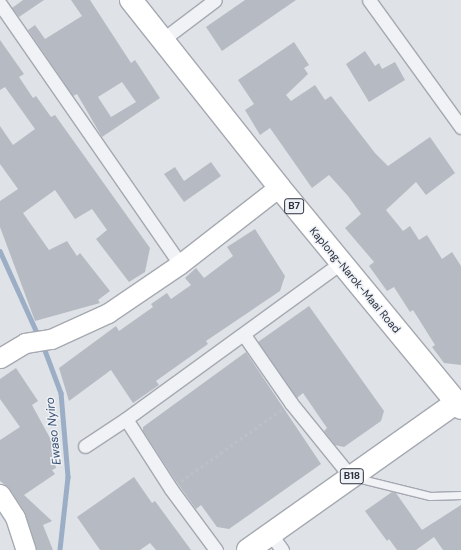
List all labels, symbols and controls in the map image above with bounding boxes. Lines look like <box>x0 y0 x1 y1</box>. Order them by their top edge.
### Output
road number: B7 <box>284 198 304 214</box>
street label: Kaplong-Narok-Maai Road <box>307 224 403 336</box>
water label: Ewaso Nyiro <box>43 397 65 465</box>
road number: B18 <box>339 468 365 484</box>

